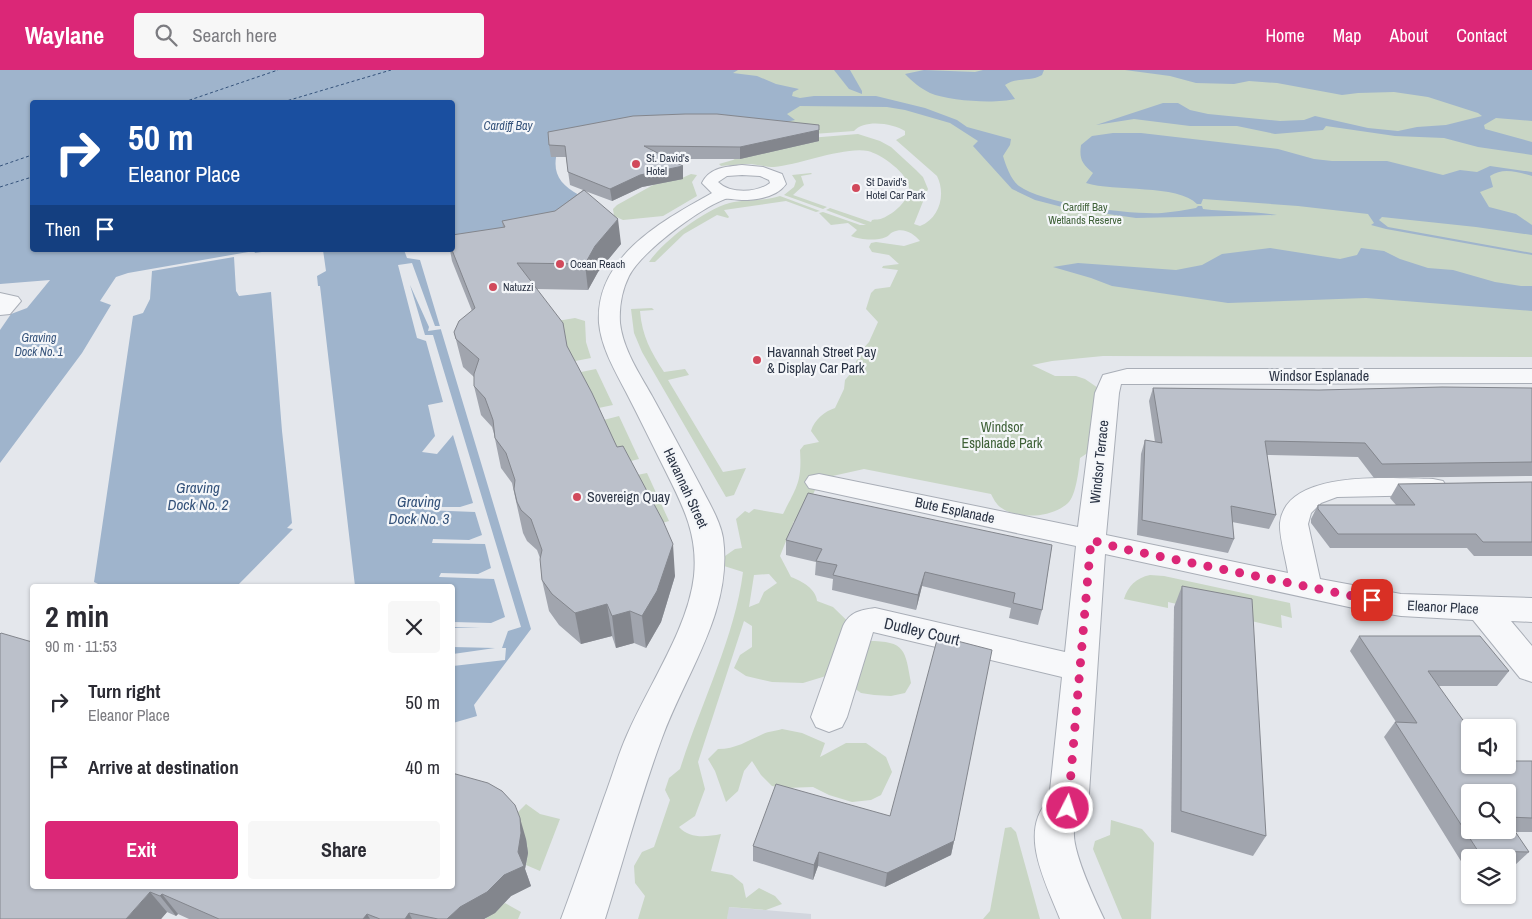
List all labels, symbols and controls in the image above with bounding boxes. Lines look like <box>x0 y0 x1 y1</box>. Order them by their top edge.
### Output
search box <box>134 13 484 58</box>
text: Waylane <box>25 19 104 51</box>
icon: search <box>152 21 180 49</box>
text: Search here <box>192 22 277 48</box>
text: Home <box>1265 23 1305 48</box>
text: Map <box>1333 23 1362 48</box>
text: About <box>1390 23 1428 48</box>
text: Contact <box>1456 23 1507 48</box>
text: 50 m <box>128 114 193 161</box>
water label: Cardiff Bay <box>483 118 534 134</box>
icon: right <box>45 120 110 185</box>
place label: St. David's Hotel <box>646 151 690 178</box>
marker: St. David's Hotel <box>630 158 642 170</box>
text: Eleanor Place <box>128 159 240 189</box>
place label: St David's Hotel Car Park <box>866 175 926 202</box>
marker: St David's Hotel Car Park <box>850 182 862 194</box>
park label: Cardiff Bay Wetlands Reserve <box>1048 200 1122 227</box>
icon: arrive <box>91 215 119 243</box>
text: Then <box>45 216 81 242</box>
place label: Ocean Reach <box>570 257 625 271</box>
marker: Ocean Reach <box>554 258 566 270</box>
place label: Natuzzi <box>503 280 534 294</box>
marker: Natuzzi <box>487 281 499 293</box>
water label: Graving Dock No. 1 <box>15 330 63 360</box>
place label: Havannah Street Pay & Display Car Park <box>767 343 876 377</box>
marker: Havannah Street Pay & Display Car Park <box>751 354 763 366</box>
street label: Windsor Esplanade <box>1269 367 1369 385</box>
park label: Windsor Esplanade Park <box>961 418 1043 452</box>
street label: Windsor Terrace <box>1086 419 1112 505</box>
street label: Havannah Street <box>660 445 712 531</box>
water label: Graving Dock No. 2 <box>168 477 229 515</box>
place label: Sovereign Quay <box>587 488 670 506</box>
water label: Graving Dock No. 3 <box>389 491 450 529</box>
marker: Sovereign Quay <box>571 491 583 503</box>
street label: Bute Esplanade <box>913 493 997 527</box>
pin <box>1351 579 1393 621</box>
icon: arrive <box>1358 586 1386 614</box>
text: 2 min <box>45 596 109 636</box>
street label: Eleanor Place <box>1407 596 1479 618</box>
button: close <box>388 601 440 653</box>
street label: Dudley Court <box>882 612 962 650</box>
text: 90 m · 11:53 <box>45 635 117 657</box>
text: Turn right <box>88 678 160 704</box>
icon: right <box>45 688 73 716</box>
text: 50 m <box>405 689 440 715</box>
text: Eleanor Place <box>88 704 170 726</box>
map controls <box>1461 719 1516 904</box>
button: sound <box>1461 719 1516 774</box>
icon: arrive <box>45 753 73 781</box>
text: Arrive at destination <box>88 754 239 780</box>
text: 40 m <box>405 754 440 780</box>
position arrow <box>1041 781 1093 833</box>
button: search <box>1461 784 1516 839</box>
button: Exit <box>45 821 238 879</box>
button: Share <box>248 821 440 879</box>
button: layers <box>1461 849 1516 904</box>

